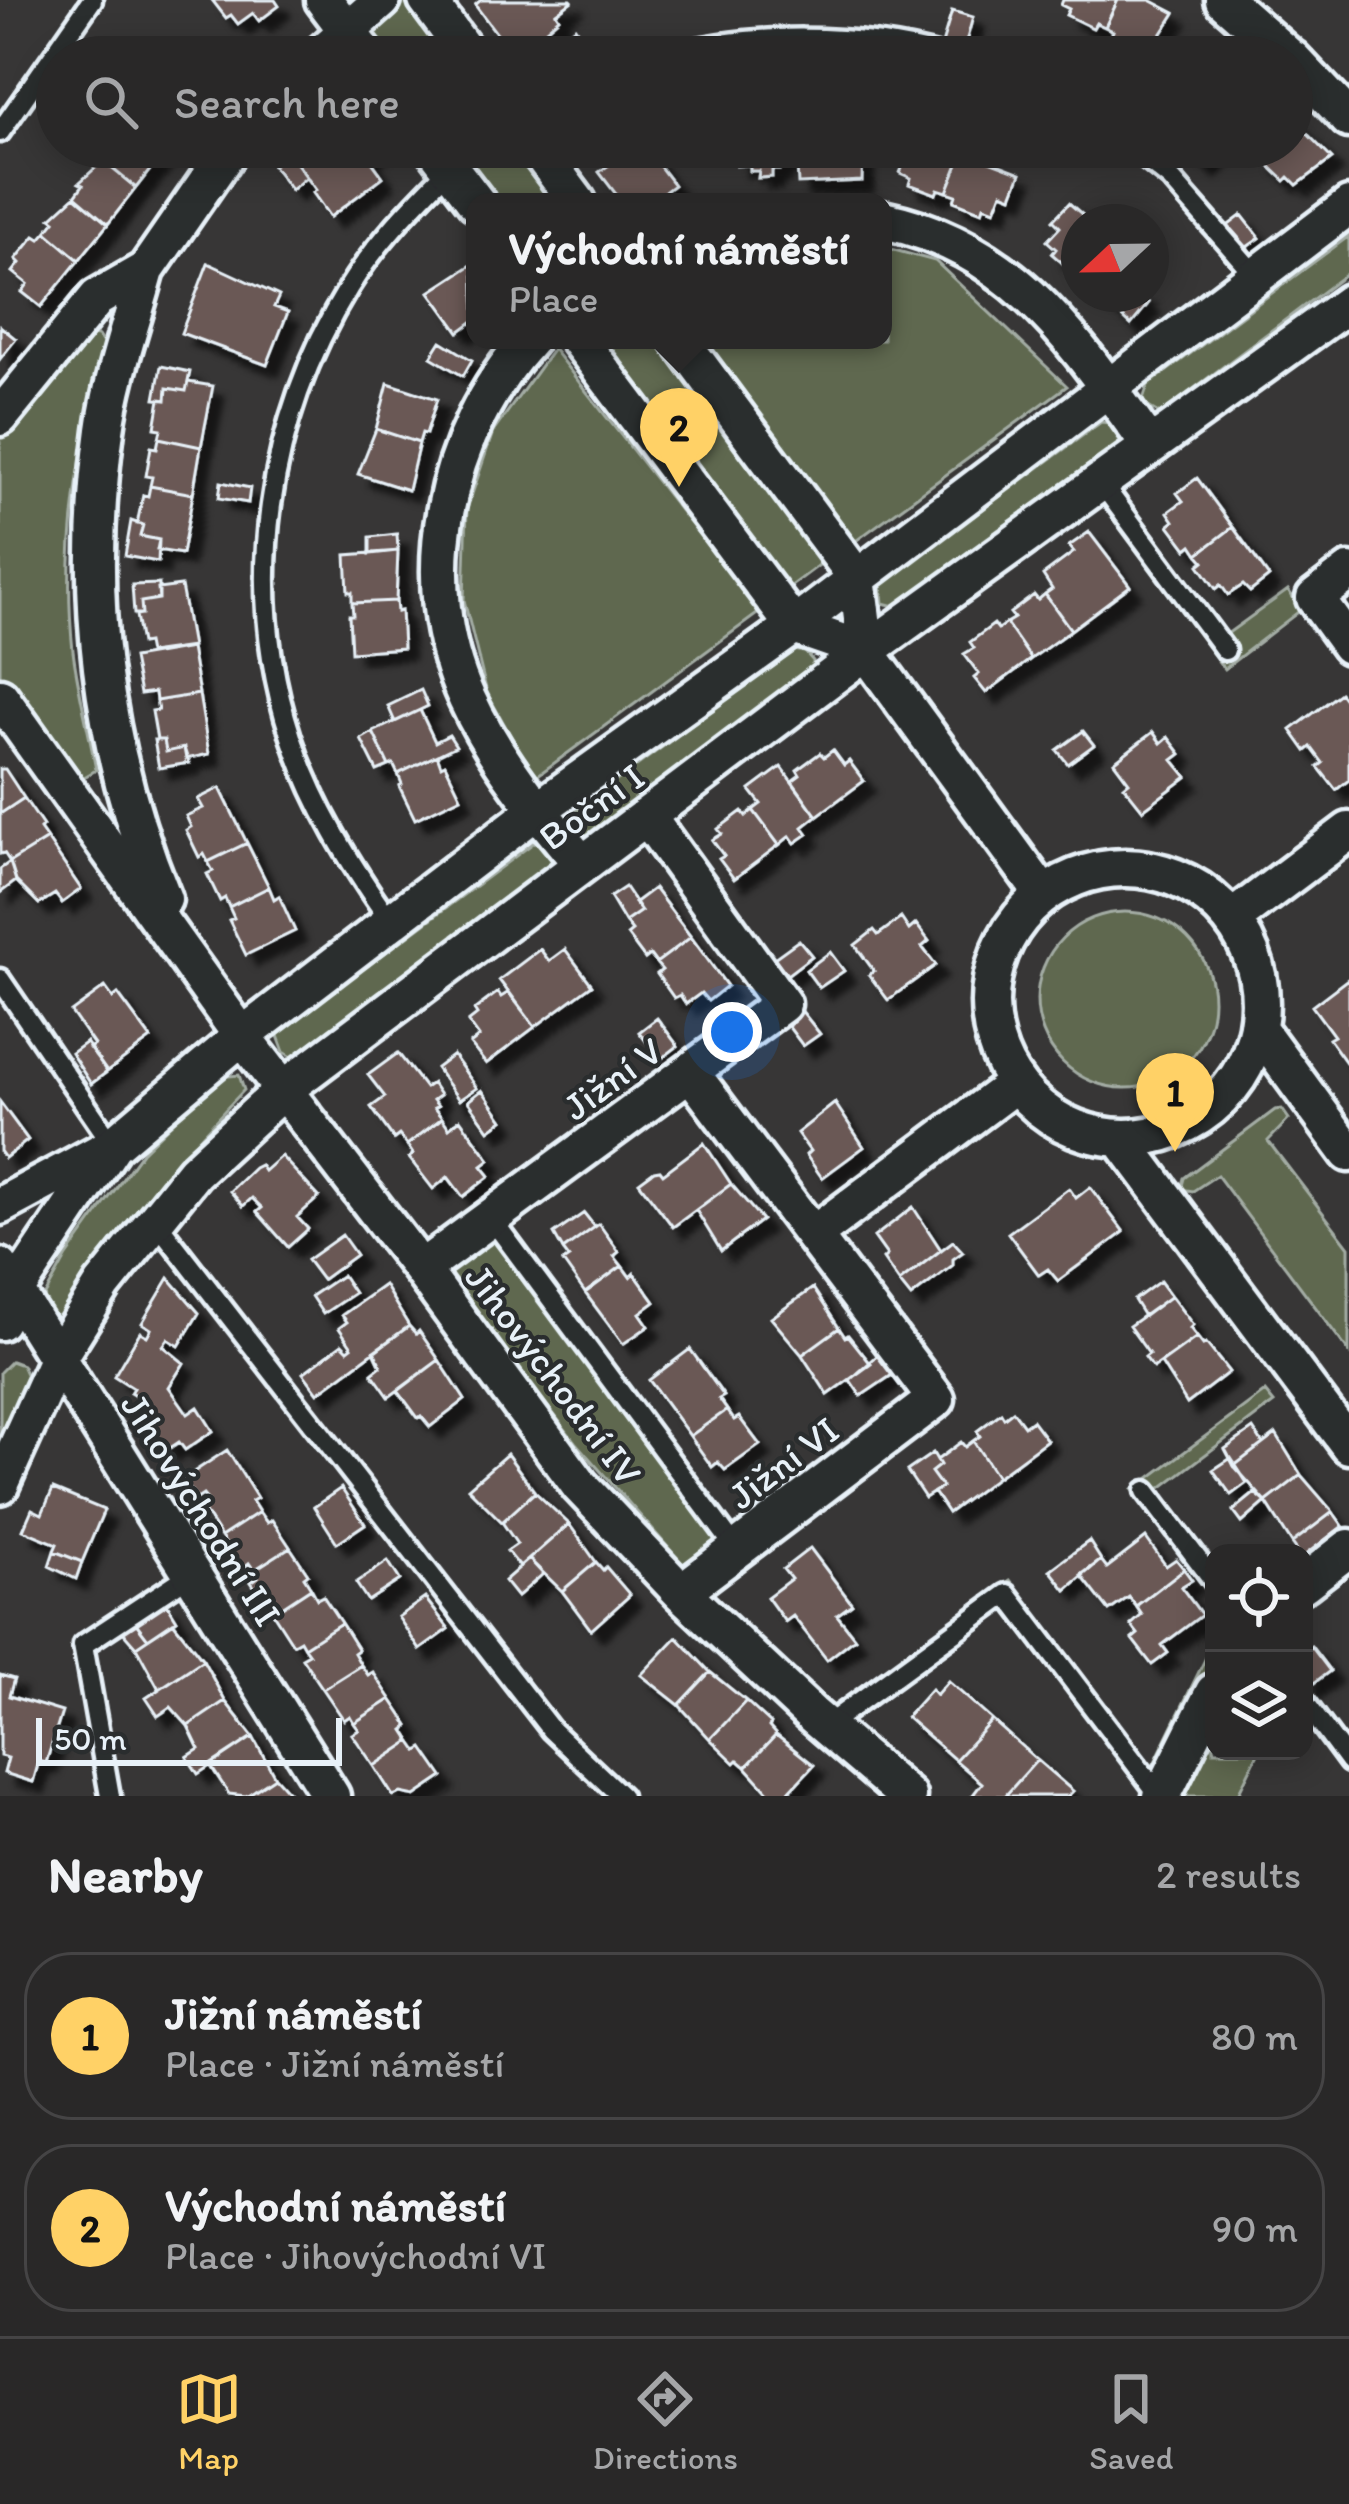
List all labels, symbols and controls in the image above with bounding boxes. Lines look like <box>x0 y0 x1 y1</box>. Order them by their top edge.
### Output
search box <box>36 36 1313 168</box>
icon: search <box>78 69 144 135</box>
text: Search here <box>174 75 400 129</box>
popup <box>466 193 892 349</box>
north arrow <box>1061 204 1169 312</box>
text: Východní náměstí <box>508 221 850 275</box>
text: Place <box>508 275 598 322</box>
pin: 2 <box>640 388 718 487</box>
street label: Boční I <box>529 752 653 860</box>
your location <box>702 1002 762 1062</box>
street label: Jižní V <box>554 1027 671 1130</box>
pin: 1 <box>1136 1053 1214 1152</box>
street label: Jihovýchodní IV <box>455 1255 652 1494</box>
street label: Jihovýchodní III <box>111 1384 292 1635</box>
street label: Jižní VI <box>719 1406 848 1519</box>
map controls <box>1205 1544 1313 1760</box>
button: locate <box>1205 1544 1313 1652</box>
button: layers <box>1205 1652 1313 1760</box>
scale bar <box>36 1712 342 1765</box>
text: 50 m <box>54 1719 127 1758</box>
text: Nearby <box>48 1844 203 1905</box>
text: 2 results <box>1156 1851 1301 1898</box>
text: Jižní náměstí <box>165 1986 422 2040</box>
text: 1 <box>81 2013 99 2060</box>
text: 80 m <box>1211 2013 1298 2060</box>
text: Place · Jižní náměstí <box>165 2040 504 2087</box>
text: Východní náměstí <box>165 2178 506 2232</box>
text: 2 <box>80 2205 100 2252</box>
text: 90 m <box>1212 2205 1298 2252</box>
text: Place · Jihovýchodní VI <box>165 2232 546 2279</box>
tab: Map <box>176 2366 242 2477</box>
tab: Directions <box>593 2366 738 2477</box>
tab: Saved <box>1089 2366 1173 2477</box>

